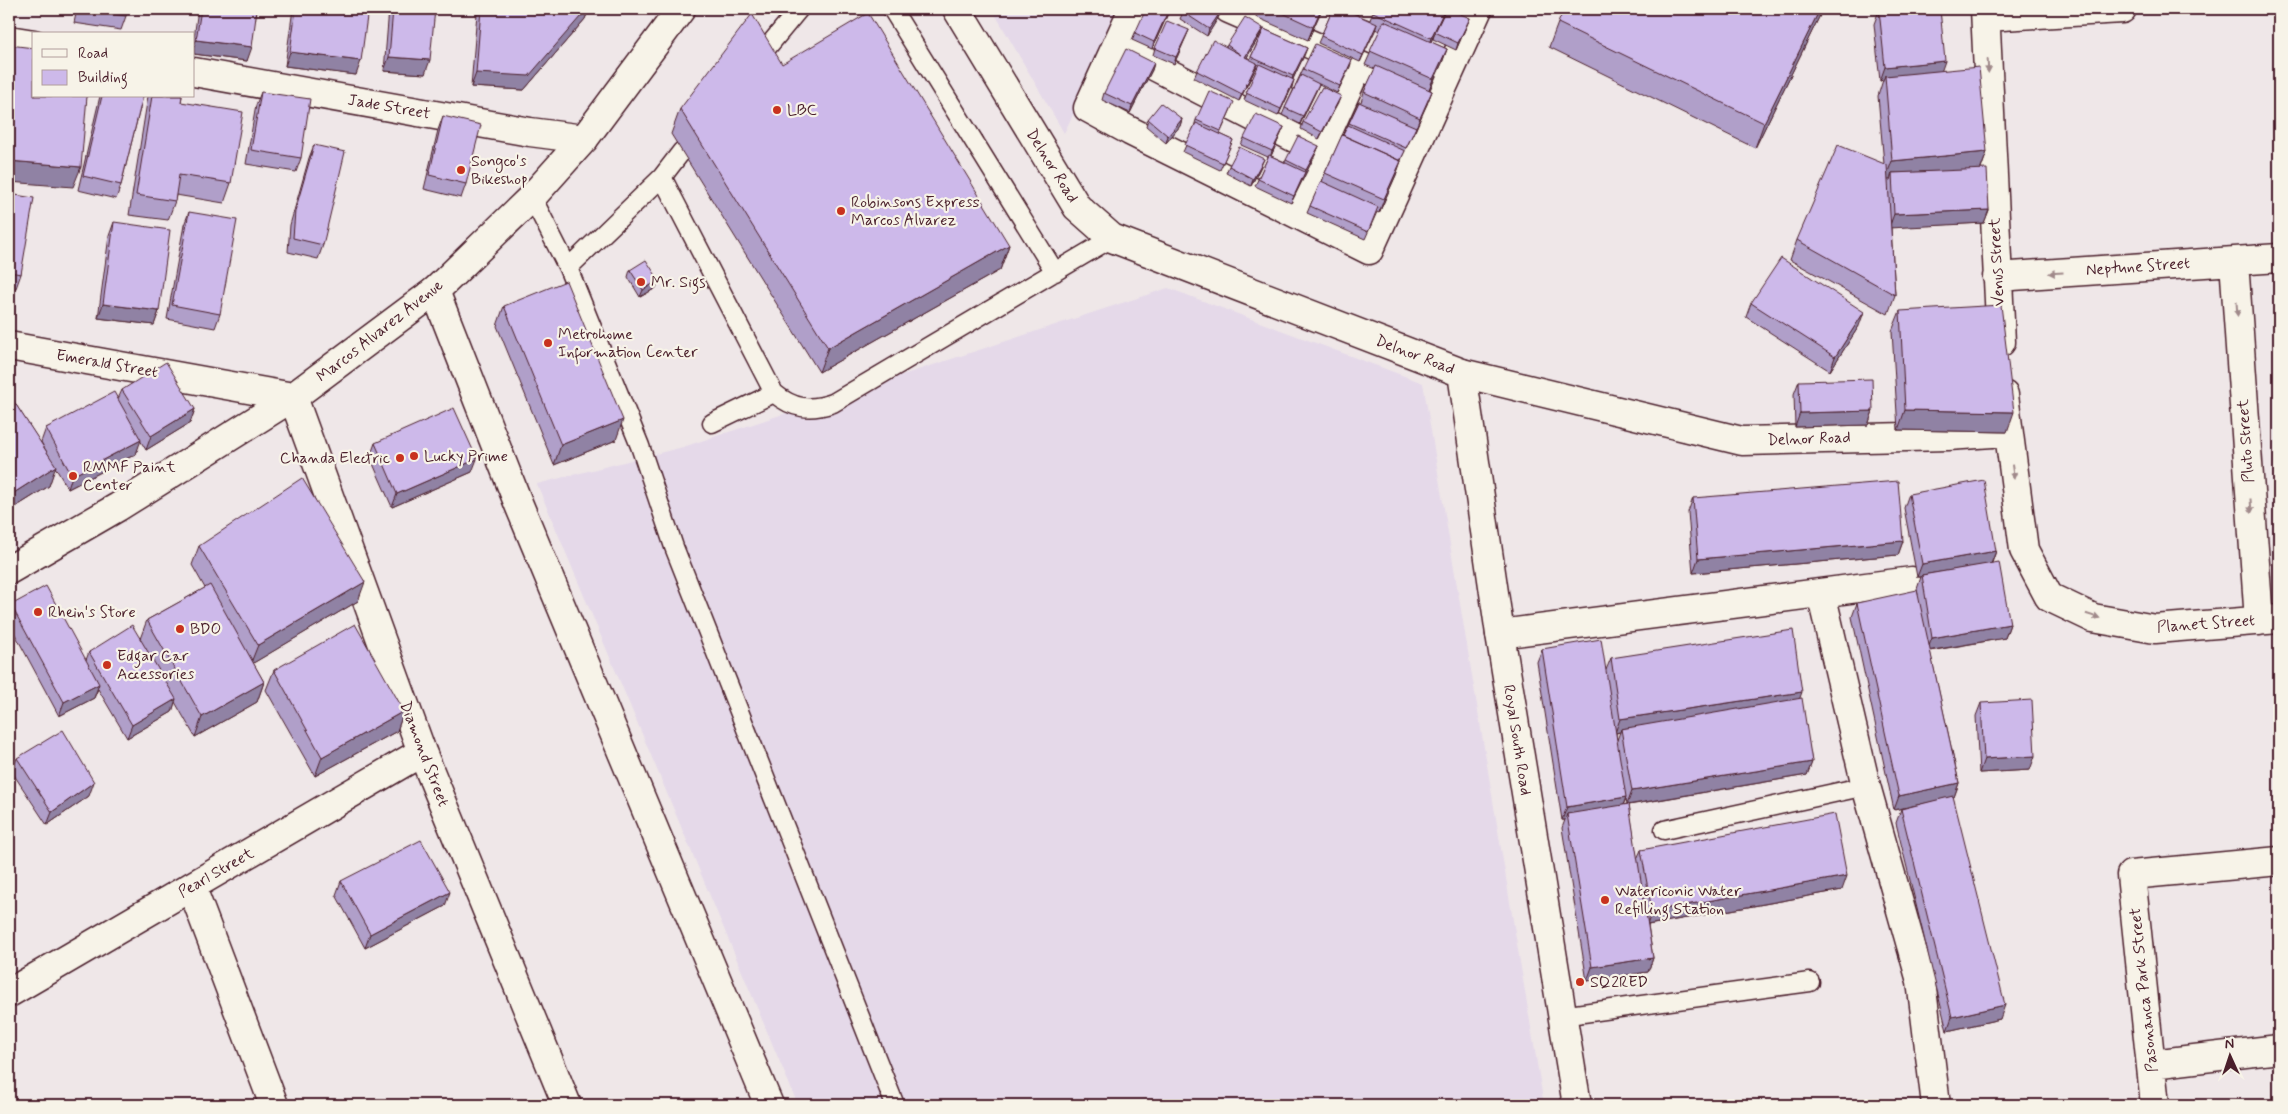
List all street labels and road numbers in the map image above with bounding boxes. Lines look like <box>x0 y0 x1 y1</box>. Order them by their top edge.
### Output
street label: Jade Street <box>346 89 432 125</box>
street label: Delnor Road <box>1021 125 1083 207</box>
street label: Venus Street <box>1984 217 2010 307</box>
street label: Neptune Street <box>2085 253 2191 281</box>
street label: Marcos Alvarez Avenue <box>312 275 448 387</box>
street label: Delnor Road <box>1372 330 1458 380</box>
street label: Emerald Street <box>54 345 160 383</box>
street label: Pluto Street <box>2233 398 2259 484</box>
street label: Delnor Road <box>1767 427 1851 451</box>
street label: Planet Street <box>2156 610 2256 638</box>
street label: Royal South Road <box>1498 683 1536 797</box>
street label: Diamond Street <box>394 698 454 810</box>
street label: Pearl Street <box>174 843 258 903</box>
street label: Pasonanca Park Street <box>2125 906 2163 1073</box>

